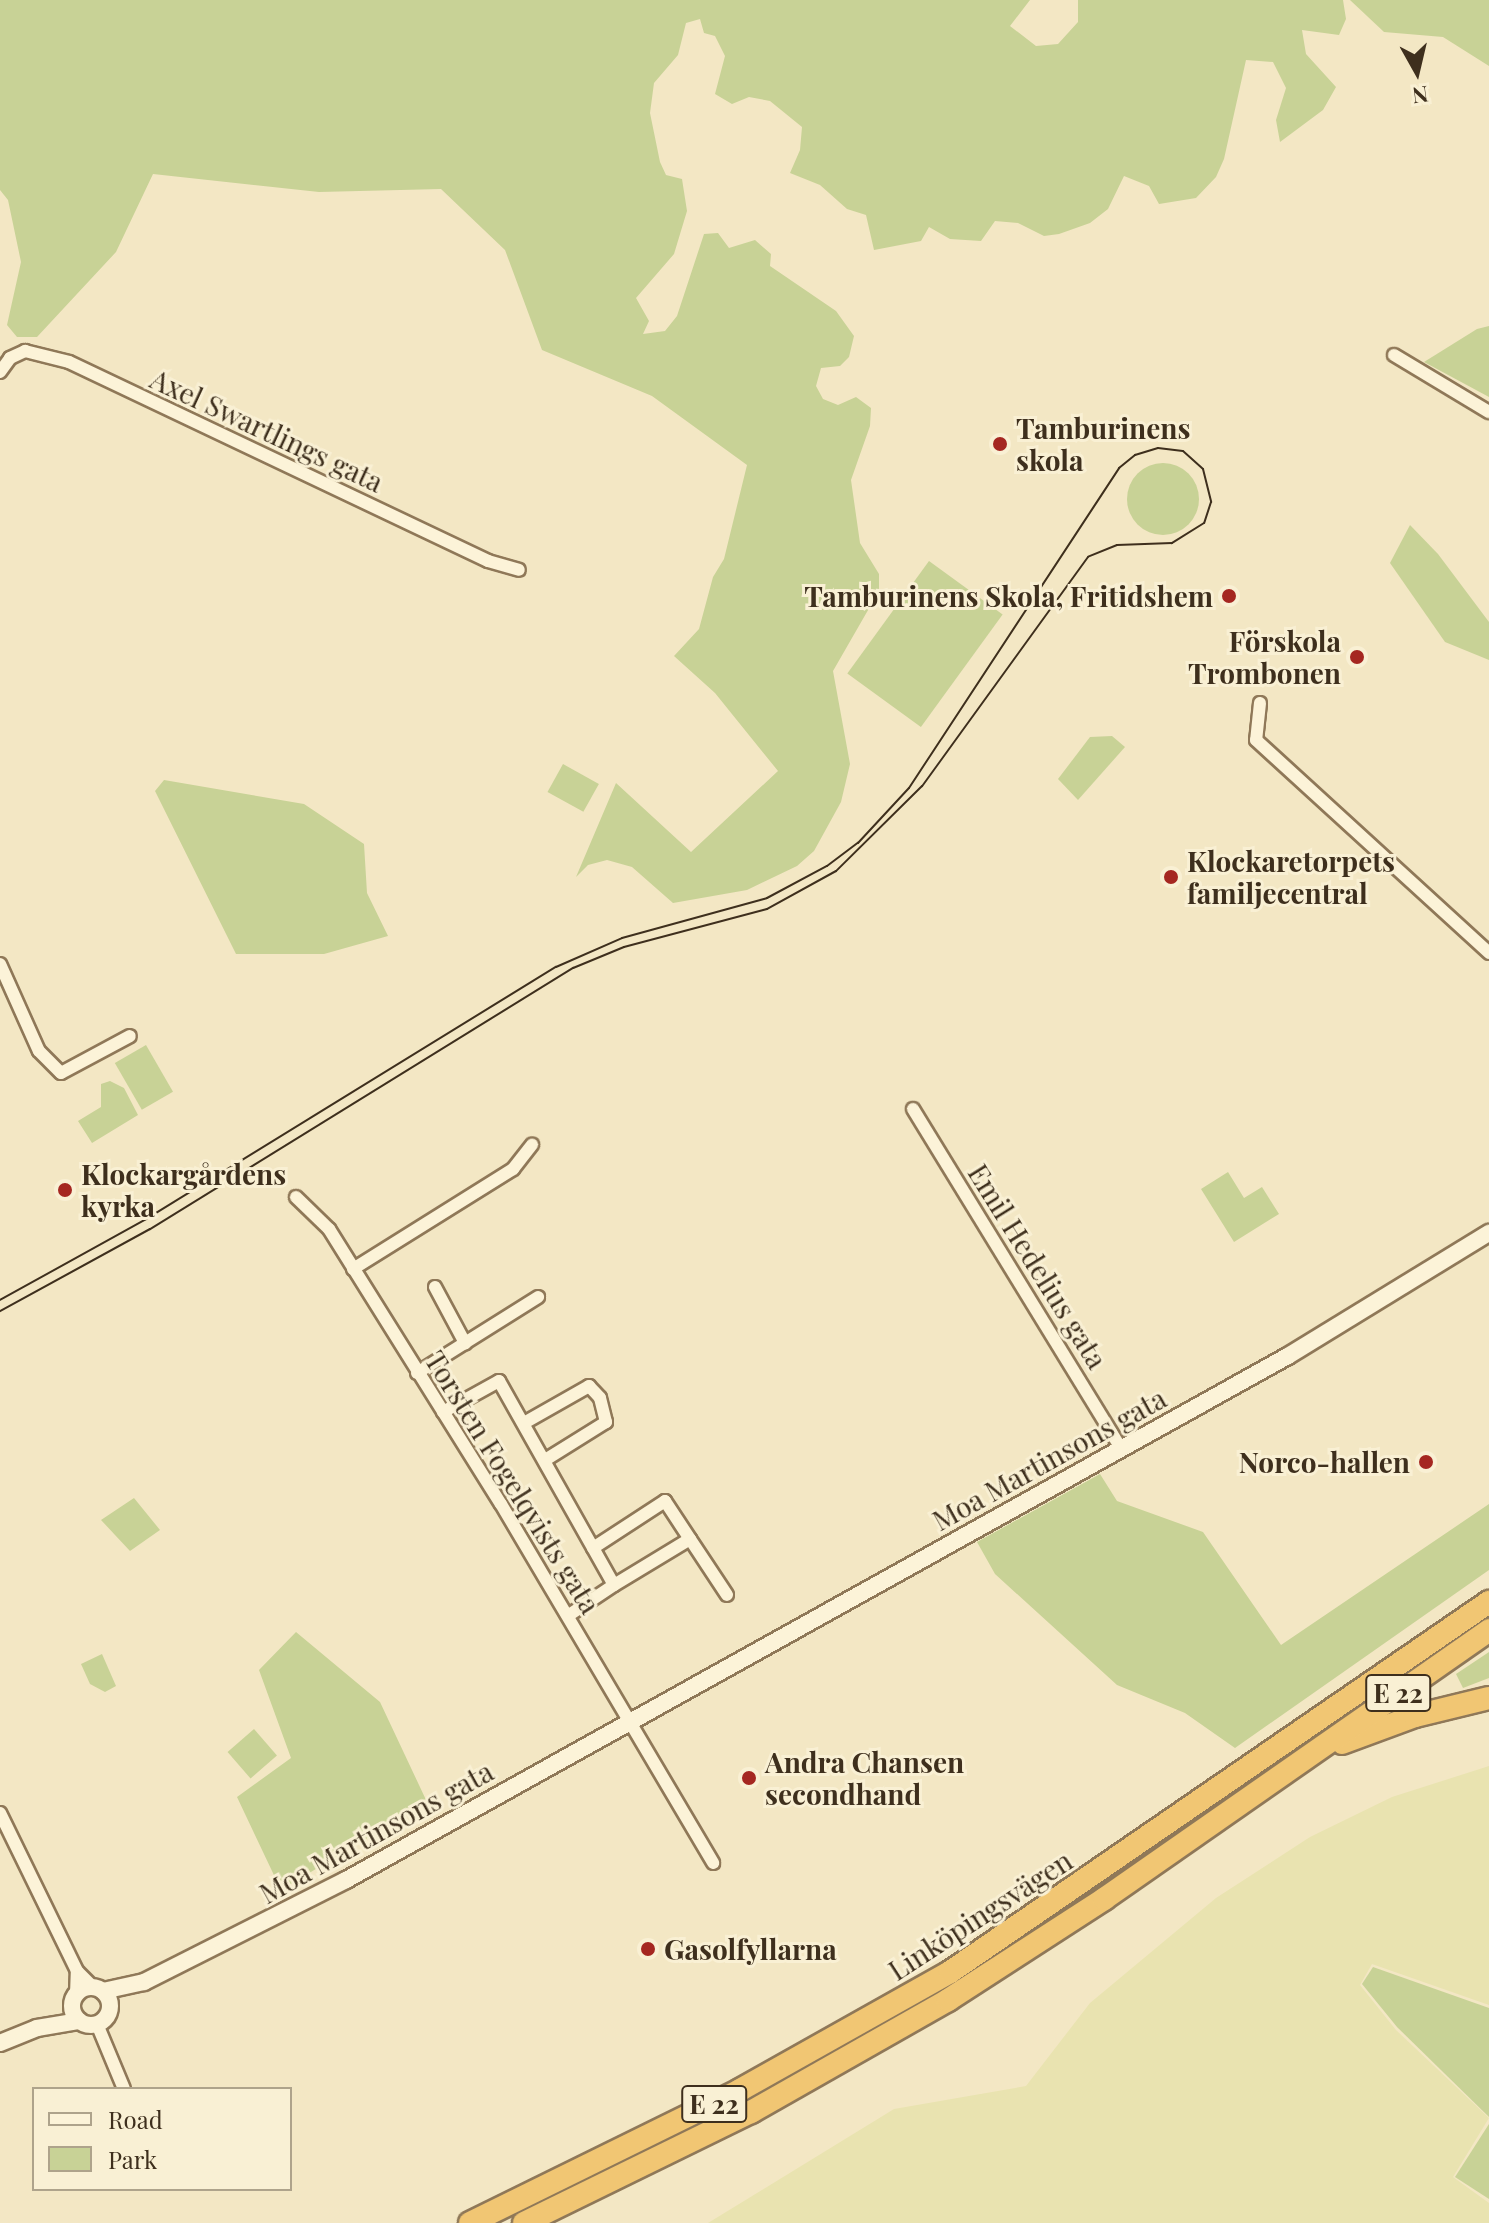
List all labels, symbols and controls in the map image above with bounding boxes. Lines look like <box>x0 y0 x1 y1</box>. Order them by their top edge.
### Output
north arrow <box>1377 32 1457 112</box>
text: N <box>1410 80 1430 112</box>
street label: Axel Swartlings gata <box>145 361 389 499</box>
place label: Tamburinens skola <box>1016 411 1190 477</box>
marker: Tamburinens skola <box>991 435 1009 453</box>
place label: Tamburinens Skola, Fritidshem <box>804 579 1213 613</box>
marker: Tamburinens Skola, Fritidshem <box>1220 587 1238 605</box>
place label: Förskola Trombonen <box>1188 624 1341 690</box>
marker: Förskola Trombonen <box>1348 648 1366 666</box>
place label: Klockaretorpets familjecentral <box>1187 844 1395 910</box>
marker: Klockaretorpets familjecentral <box>1162 868 1180 886</box>
place label: Klockargårdens kyrka <box>81 1157 286 1223</box>
street label: Emil Hedelius gata <box>962 1158 1114 1374</box>
marker: Klockargårdens kyrka <box>56 1181 74 1199</box>
street label: Torsten Fogelqvists gata <box>418 1345 608 1619</box>
street label: Moa Martinsons gata <box>926 1381 1172 1537</box>
place label: Norco-hallen <box>1239 1445 1410 1479</box>
marker: Norco-hallen <box>1417 1453 1435 1471</box>
road number: E 22 <box>1364 1671 1432 1715</box>
place label: Andra Chansen secondhand <box>765 1745 964 1811</box>
street label: Moa Martinsons gata <box>253 1754 499 1910</box>
marker: Andra Chansen secondhand <box>740 1769 758 1787</box>
street label: Linköpingsvägen <box>882 1843 1078 1987</box>
place label: Gasolfyllarna <box>664 1932 837 1966</box>
marker: Gasolfyllarna <box>639 1940 657 1958</box>
road number: E 22 <box>680 2082 748 2126</box>
legend <box>32 2087 292 2191</box>
text: Road <box>108 2103 163 2135</box>
text: Park <box>108 2143 157 2175</box>

